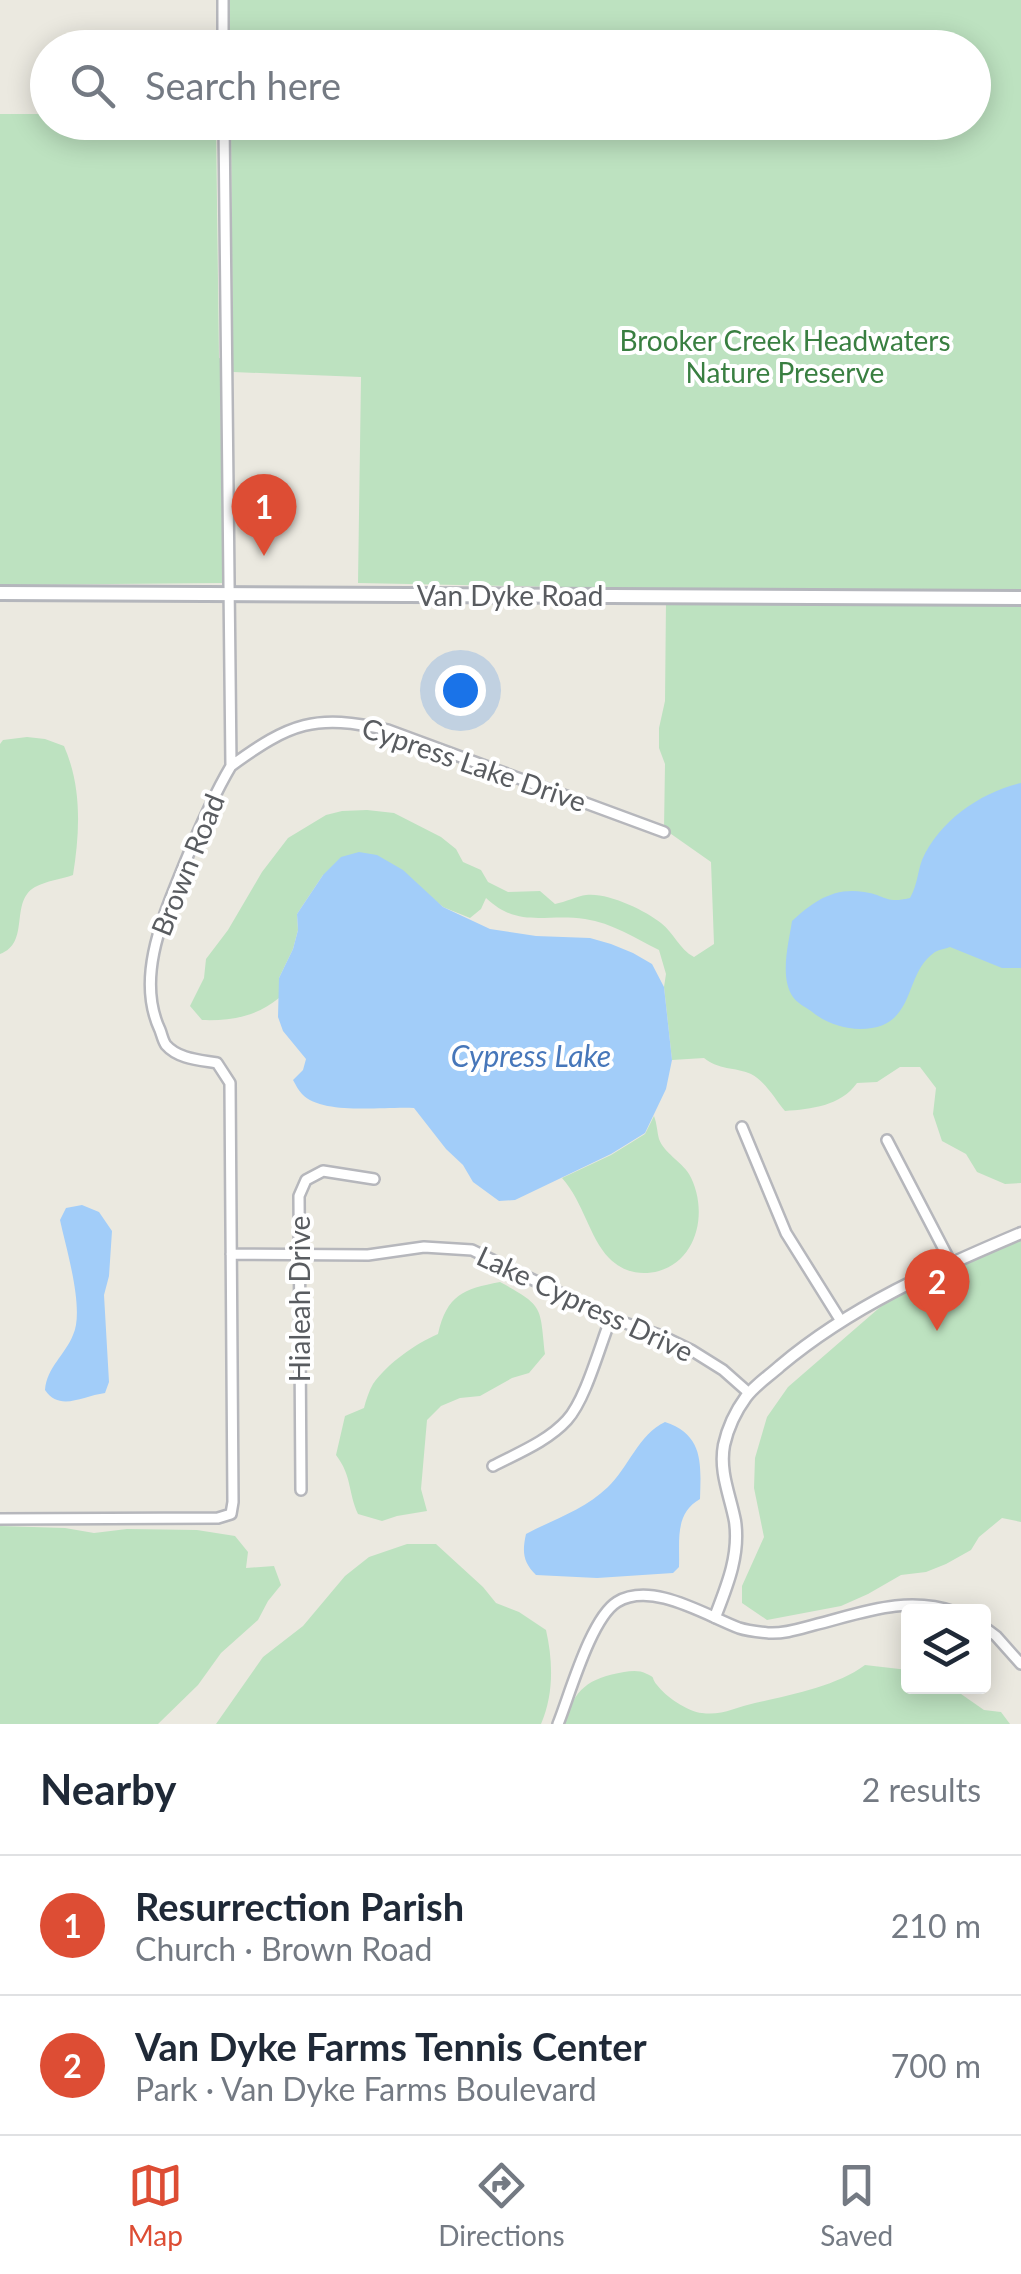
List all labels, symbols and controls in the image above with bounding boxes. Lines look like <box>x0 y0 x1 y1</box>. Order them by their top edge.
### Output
search box <box>30 30 991 140</box>
icon: search <box>65 58 120 113</box>
text: Search here <box>145 62 341 108</box>
park label: Brooker Creek Headwaters Nature Preserve <box>619 323 951 389</box>
pin: 1 <box>232 474 296 556</box>
street label: Van Dyke Road <box>417 578 603 612</box>
your location <box>435 665 486 716</box>
street label: Cypress Lake Drive <box>358 710 591 818</box>
street label: Brown Road <box>143 789 231 941</box>
water label: Cypress Lake <box>451 1037 611 1073</box>
street label: Hialeah Drive <box>282 1216 316 1382</box>
street label: Lake Cypress Drive <box>472 1238 699 1368</box>
pin: 2 <box>904 1248 970 1331</box>
map controls <box>901 1604 991 1694</box>
button: layers <box>901 1604 991 1694</box>
text: Nearby <box>40 1764 177 1814</box>
text: 2 results <box>862 1770 981 1809</box>
text: Resurrection Parish <box>135 1883 464 1929</box>
text: 1 <box>63 1906 82 1945</box>
text: 210 m <box>891 1906 981 1945</box>
text: Church · Brown Road <box>135 1929 432 1968</box>
text: Van Dyke Farms Tennis Center <box>135 2023 647 2069</box>
text: 2 <box>63 2046 82 2085</box>
text: 700 m <box>891 2046 981 2085</box>
text: Park · Van Dyke Farms Boulevard <box>135 2069 597 2108</box>
tab: Map <box>128 2158 183 2252</box>
tab: Directions <box>438 2158 565 2252</box>
tab: Saved <box>820 2158 893 2252</box>

